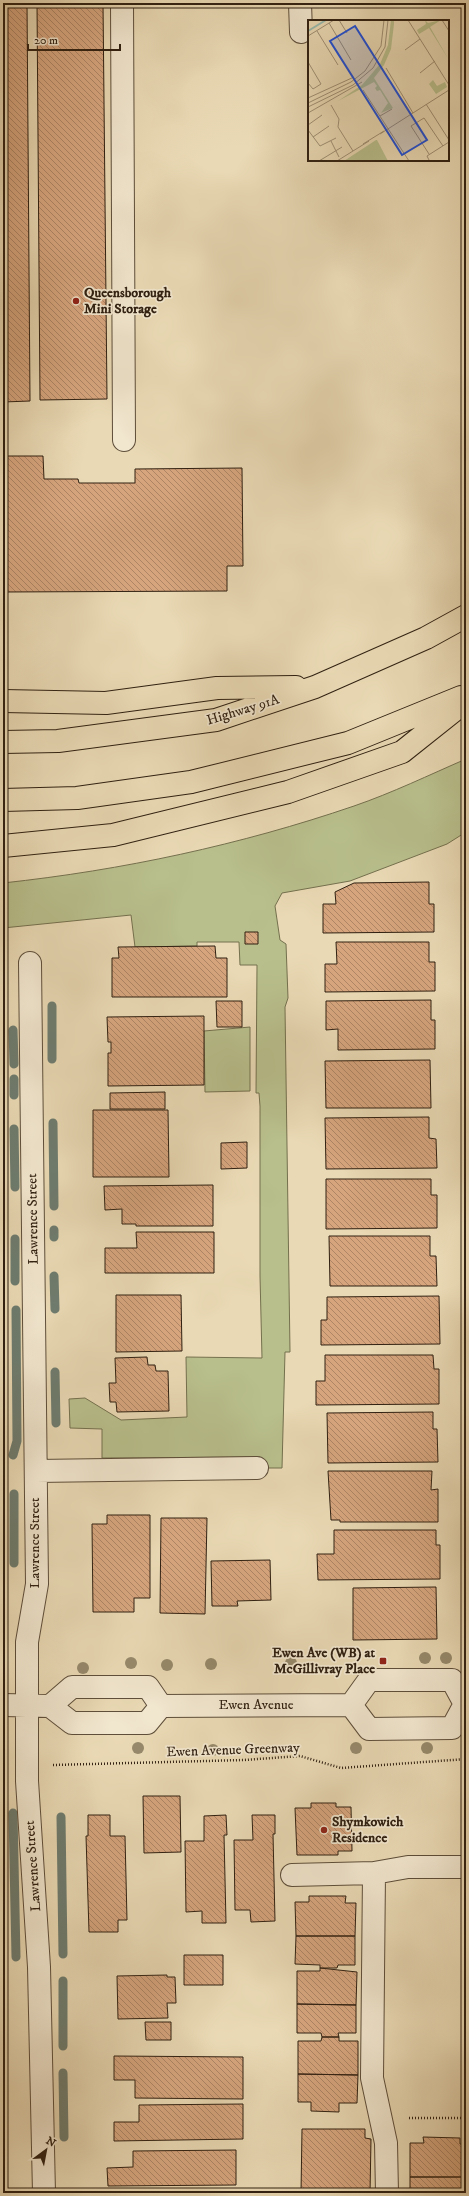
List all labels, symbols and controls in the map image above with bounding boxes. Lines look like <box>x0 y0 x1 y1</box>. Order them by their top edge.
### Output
inset map <box>308 20 449 161</box>
scale bar <box>28 26 120 52</box>
text: 20 m <box>34 33 58 48</box>
place label: Queensborough Mini Storage <box>84 284 172 318</box>
marker: Queensborough Mini Storage <box>71 296 81 306</box>
street label: Highway 91A <box>205 690 282 730</box>
street label: Lawrence Street <box>23 1173 43 1265</box>
street label: Lawrence Street <box>26 1497 44 1589</box>
place label: Ewen Ave (WB) at McGillivray Place <box>272 1644 376 1678</box>
marker: Ewen Ave (WB) at McGillivray Place <box>378 1656 388 1666</box>
street label: Ewen Avenue <box>218 1696 294 1714</box>
street label: Ewen Avenue Greenway <box>166 1739 300 1761</box>
place label: Shymkowich Residence <box>332 1813 404 1847</box>
street label: Lawrence Street <box>21 1819 45 1912</box>
marker: Shymkowich Residence <box>319 1825 329 1835</box>
north arrow <box>26 2130 66 2170</box>
text: N <box>43 2134 58 2151</box>

